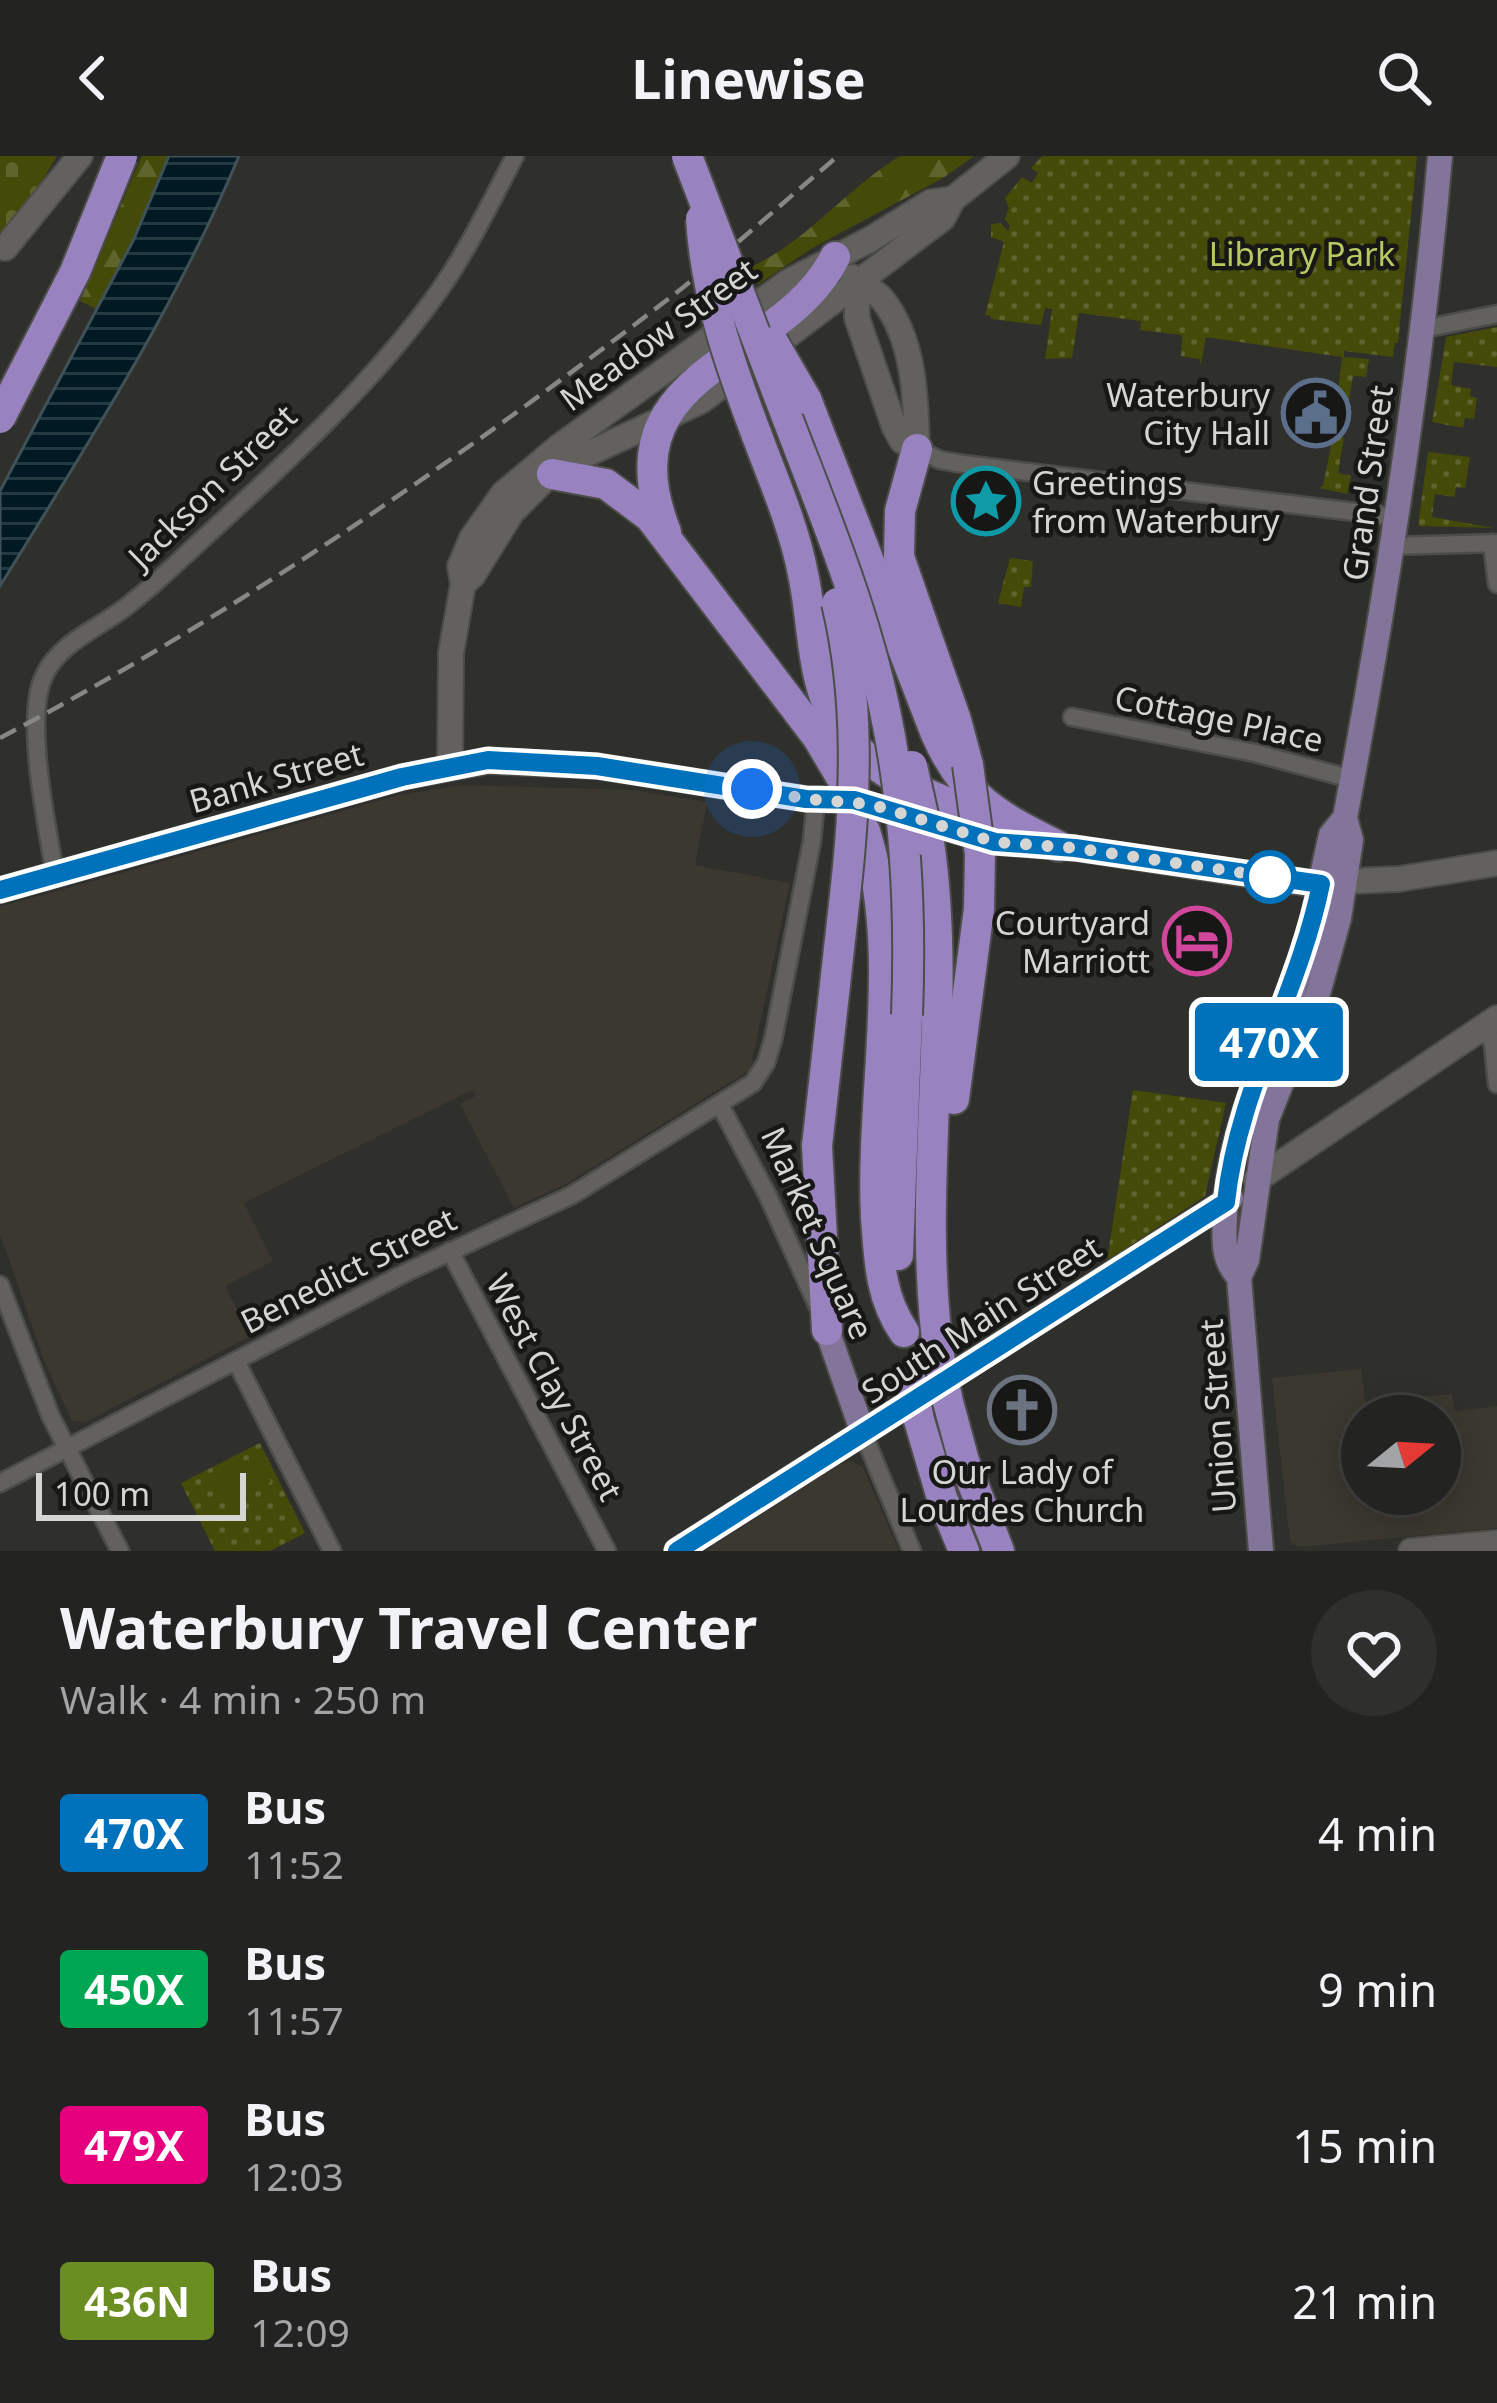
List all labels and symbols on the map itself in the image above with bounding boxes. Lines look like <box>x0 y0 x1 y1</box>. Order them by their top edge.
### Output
park label: Library Park <box>1209 231 1396 276</box>
street label: Meadow Street <box>550 247 766 421</box>
place label: Waterbury City Hall <box>1106 372 1270 455</box>
public building icon: Waterbury City Hall <box>1281 378 1351 448</box>
street label: Grand Street <box>1331 382 1403 584</box>
street label: Jackson Street <box>116 394 306 580</box>
place label: Greetings from Waterbury <box>1032 460 1280 543</box>
place icon: Greetings from Waterbury <box>951 466 1021 536</box>
street label: Cottage Place <box>1111 674 1327 762</box>
street label: Bank Street <box>184 731 368 823</box>
your location <box>722 759 782 819</box>
unlabelled marker <box>1245 852 1295 902</box>
place label: Courtyard Marriott <box>995 900 1150 983</box>
hotel icon: Courtyard Marriott <box>1162 906 1232 976</box>
line badge: 470X <box>1185 1003 1353 1081</box>
street label: Market Square <box>751 1120 885 1346</box>
street label: Benedict Street <box>232 1196 464 1344</box>
street label: South Main Street <box>852 1225 1110 1413</box>
street label: West Clay Street <box>476 1266 634 1508</box>
street label: Union Street <box>1188 1318 1246 1514</box>
church icon: Our Lady of Lourdes Church <box>987 1375 1057 1445</box>
north arrow <box>1341 1395 1461 1515</box>
place label: Our Lady of Lourdes Church <box>900 1449 1144 1532</box>
scale bar <box>36 1467 246 1520</box>

